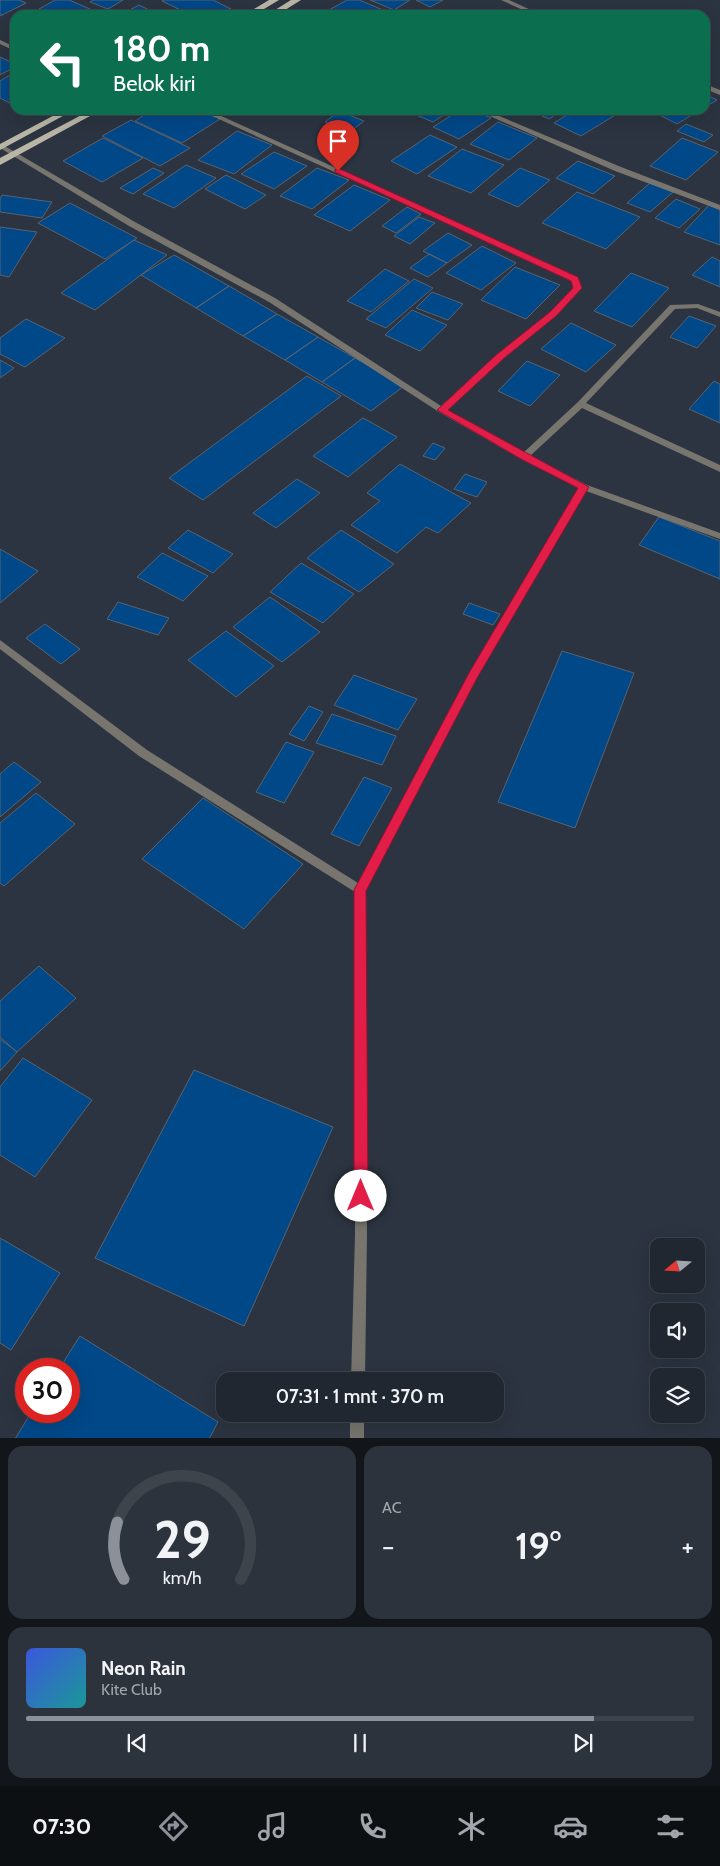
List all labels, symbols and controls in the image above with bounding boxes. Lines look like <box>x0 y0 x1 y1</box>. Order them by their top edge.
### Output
text: 180 m <box>113 27 210 70</box>
icon: left <box>30 30 95 95</box>
text: Belok kiri <box>113 70 196 97</box>
pin <box>317 120 359 171</box>
icon: arrive <box>324 127 352 155</box>
position arrow <box>334 1169 386 1221</box>
north arrow <box>650 1238 705 1292</box>
map controls <box>650 1238 705 1423</box>
button: sound <box>650 1303 705 1358</box>
speed limit sign: 30 <box>15 1358 80 1423</box>
button: layers <box>650 1368 705 1423</box>
text: 07:31 · 1 mnt · 370 m <box>276 1385 444 1408</box>
text: AC <box>382 1498 402 1517</box>
text: 29 <box>154 1508 210 1571</box>
text: 19° <box>515 1522 561 1569</box>
text: − <box>382 1529 394 1563</box>
text: + <box>682 1529 694 1563</box>
text: km/h <box>162 1567 202 1588</box>
text: Neon Rain <box>101 1657 186 1680</box>
text: Kite Club <box>101 1680 162 1699</box>
icon: previous <box>123 1729 151 1757</box>
icon: pause <box>346 1729 374 1757</box>
icon: next <box>569 1729 597 1757</box>
icon: directions <box>156 1809 191 1844</box>
icon: music <box>255 1809 290 1844</box>
icon: phone <box>355 1809 390 1844</box>
icon: climate <box>454 1809 489 1844</box>
icon: car <box>553 1809 588 1844</box>
icon: filters <box>653 1809 688 1844</box>
text: 07:30 <box>32 1813 91 1840</box>

